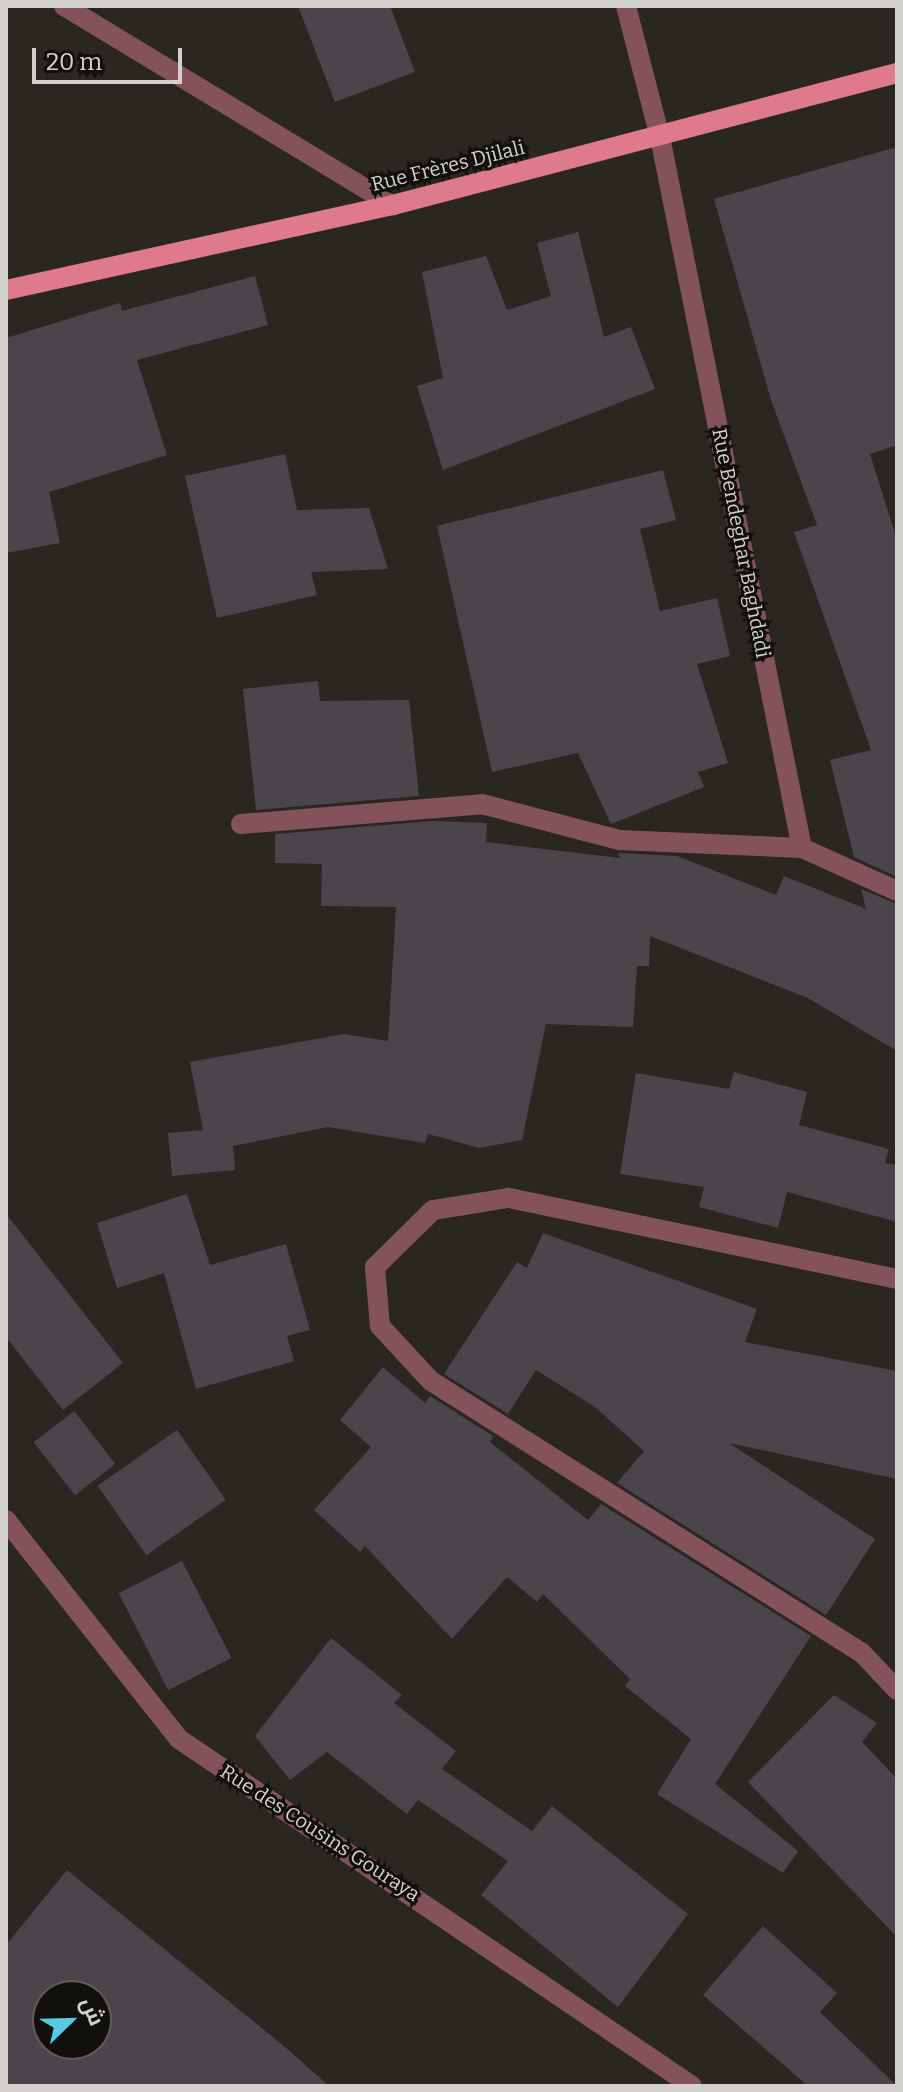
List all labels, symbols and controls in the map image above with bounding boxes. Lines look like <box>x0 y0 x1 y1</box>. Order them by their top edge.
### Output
scale bar <box>36 32 186 82</box>
text: 20 m <box>46 48 102 76</box>
street label: Rue Frères Djilali <box>369 135 527 197</box>
street label: Rue Bendeghar Baghdadi <box>707 426 775 660</box>
street label: Rue des Cousins Gouraya <box>216 1760 424 1906</box>
north arrow <box>32 1980 112 2060</box>
text: ش <box>75 1993 111 2029</box>

